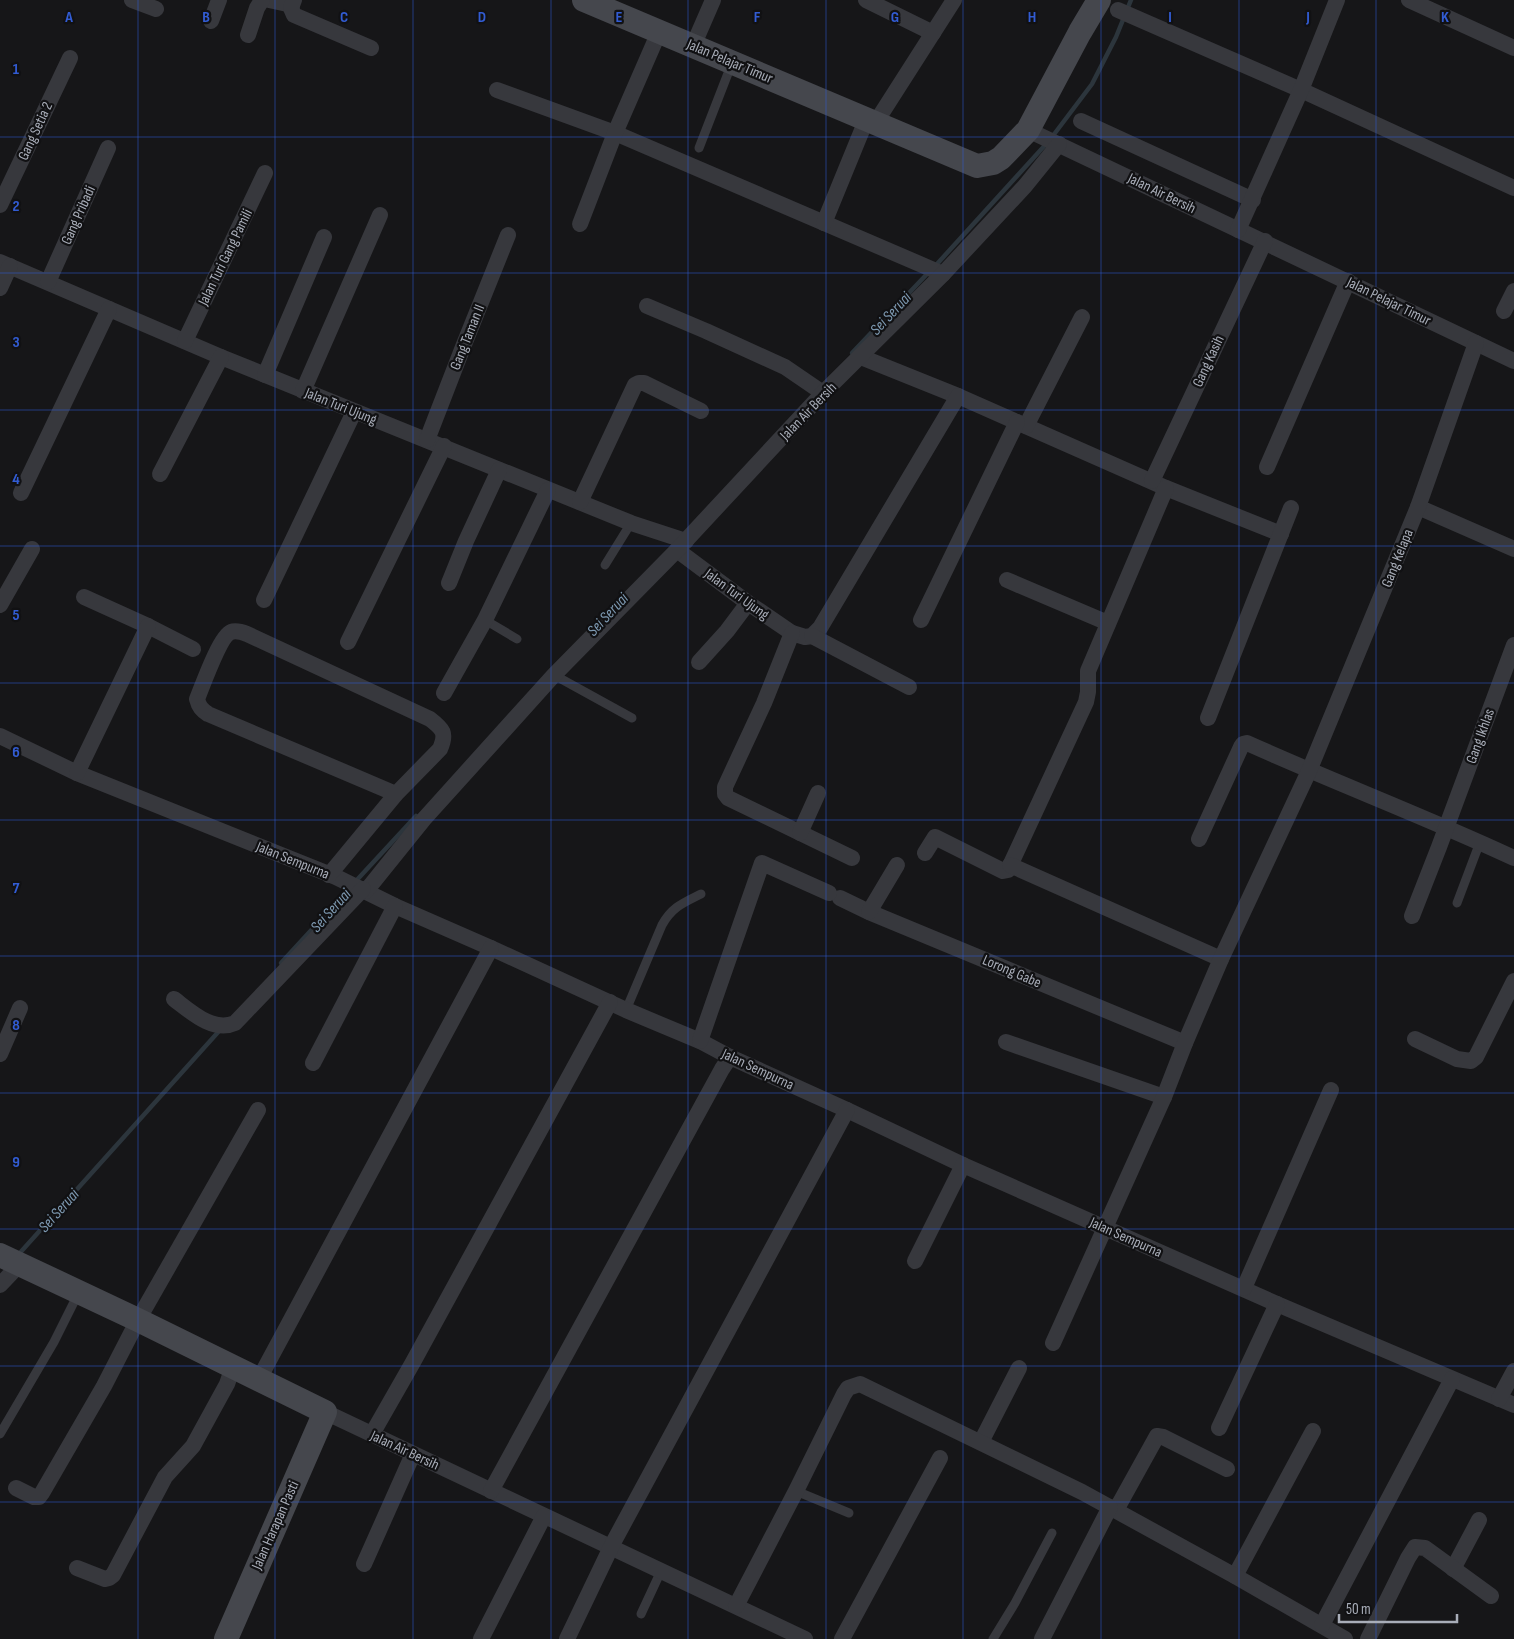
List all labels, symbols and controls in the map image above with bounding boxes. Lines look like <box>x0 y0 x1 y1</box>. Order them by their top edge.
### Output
text: A <box>64 8 73 27</box>
text: B <box>202 8 210 27</box>
text: C <box>340 8 348 27</box>
text: D <box>478 8 486 27</box>
text: E <box>616 8 623 27</box>
text: F <box>754 8 761 27</box>
text: G <box>891 8 899 27</box>
text: H <box>1028 8 1036 27</box>
text: I <box>1168 8 1172 27</box>
text: J <box>1305 8 1310 27</box>
text: K <box>1441 8 1449 27</box>
street label: Jalan Pelajar Timur <box>683 34 776 88</box>
text: 1 <box>13 60 20 79</box>
street label: Gang Setia 2 <box>14 99 57 163</box>
street label: Jalan Air Bersih <box>1124 168 1199 218</box>
street label: Gang Pribadi <box>57 183 100 248</box>
text: 2 <box>12 197 20 216</box>
street label: Jalan Turi Gang Pamili <box>193 206 257 310</box>
street label: Jalan Pelajar Timur <box>1343 272 1435 330</box>
water label: Sei Seruai <box>866 288 916 339</box>
street label: Gang Taman II <box>446 302 489 373</box>
street label: Gang Kasih <box>1188 332 1229 390</box>
text: 3 <box>12 333 20 352</box>
street label: Jalan Air Bersih <box>775 378 841 445</box>
street label: Jalan Turi Ujung <box>301 383 380 429</box>
text: 4 <box>12 470 20 489</box>
street label: Gang Kelapa <box>1377 526 1418 590</box>
street label: Jalan Turi Ujung <box>700 564 773 624</box>
water label: Sei Seruai <box>583 589 633 640</box>
text: 5 <box>12 606 20 625</box>
street label: Gang Ikhlas <box>1462 706 1499 766</box>
text: 6 <box>12 743 20 762</box>
street label: Jalan Sempurna <box>252 837 332 884</box>
text: 7 <box>13 879 20 898</box>
water label: Sei Seruai <box>307 885 356 937</box>
street label: Lorong Gabe <box>979 951 1044 992</box>
text: 8 <box>12 1016 20 1035</box>
street label: Jalan Sempurna <box>718 1044 797 1094</box>
text: 9 <box>12 1153 20 1172</box>
water label: Sei Seruai <box>35 1185 84 1237</box>
street label: Jalan Sempurna <box>1086 1213 1165 1262</box>
street label: Jalan Air Bersih <box>367 1426 442 1475</box>
street label: Jalan Harapan Pasti <box>247 1478 304 1573</box>
scale bar <box>1339 1592 1456 1624</box>
text: 50 m <box>1346 1600 1371 1619</box>

